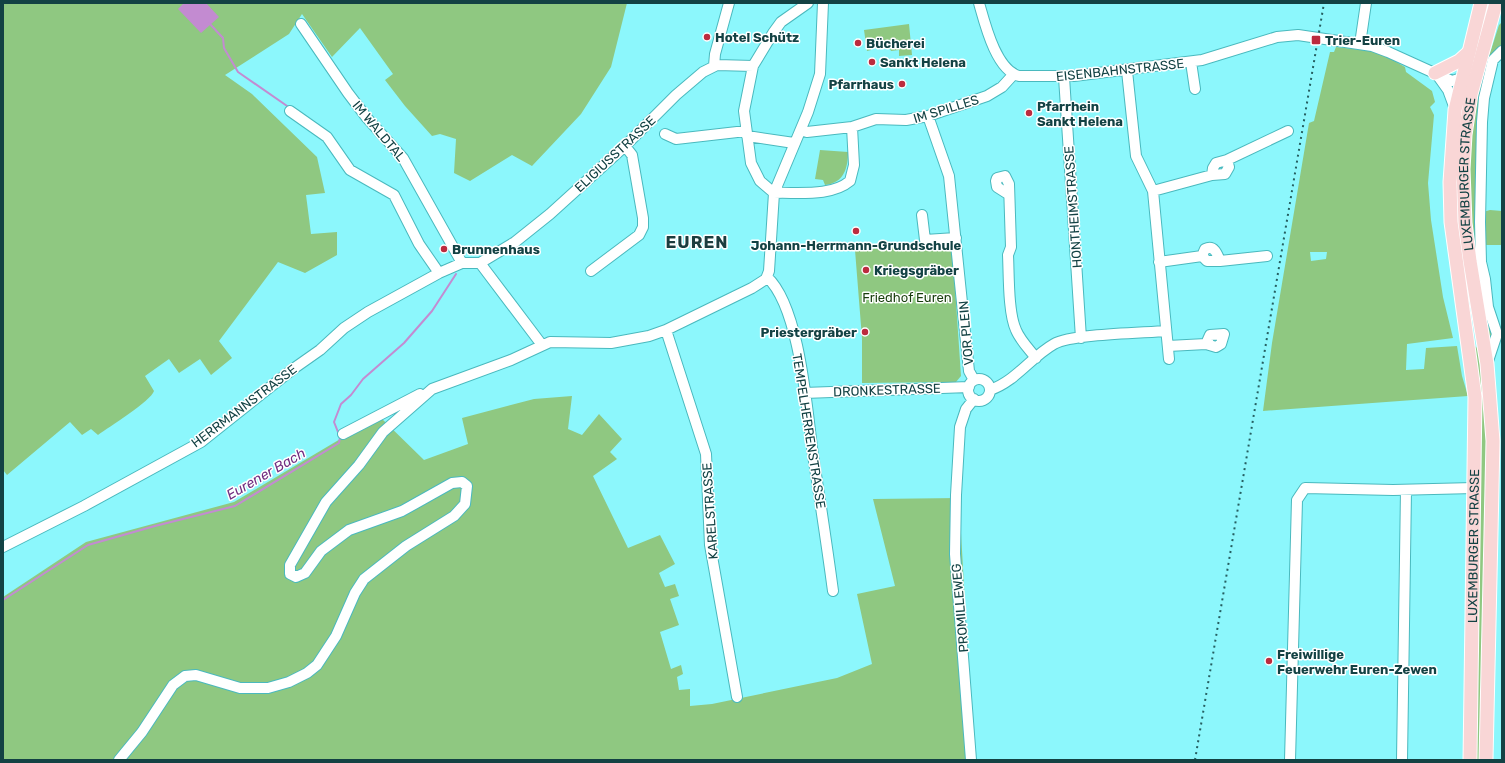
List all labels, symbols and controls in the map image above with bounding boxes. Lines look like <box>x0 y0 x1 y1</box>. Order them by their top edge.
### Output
place label: Hotel Schütz <box>715 30 799 45</box>
marker: Hotel Schütz <box>702 32 712 42</box>
place label: Trier-Euren <box>1325 33 1400 48</box>
marker: Trier-Euren <box>1310 34 1322 46</box>
place label: Bücherei <box>866 36 925 51</box>
marker: Bücherei <box>853 38 863 48</box>
place label: Sankt Helena <box>880 55 966 70</box>
street label: EISENBAHNSTRASSE <box>1055 56 1185 84</box>
marker: Sankt Helena <box>867 57 877 67</box>
place label: Pfarrhaus <box>828 77 894 92</box>
marker: Pfarrhaus <box>897 79 907 89</box>
street label: IM SPILLES <box>911 92 981 126</box>
street label: LUXEMBURGER STRASSE <box>1455 96 1478 252</box>
street label: IM WALDTAL <box>349 98 409 165</box>
place label: Pfarrhein Sankt Helena <box>1037 99 1123 129</box>
marker: Pfarrhein Sankt Helena <box>1024 108 1034 118</box>
street label: ELIGIUSSTRASSE <box>571 113 659 195</box>
street label: HONTHEIMSTRASSE <box>1061 145 1085 269</box>
marker: Johann-Herrmann-Grundschule <box>851 226 861 236</box>
district label: EUREN <box>665 232 729 252</box>
place label: Johann-Herrmann-Grundschule <box>751 238 962 253</box>
place label: Brunnenhaus <box>452 242 540 257</box>
marker: Brunnenhaus <box>439 244 449 254</box>
place label: Kriegsgräber <box>874 263 959 278</box>
marker: Kriegsgräber <box>861 265 871 275</box>
park label: Friedhof Euren <box>862 290 952 305</box>
street label: VOR PLEIN <box>956 300 976 366</box>
place label: Priestergräber <box>761 325 857 340</box>
marker: Priestergräber <box>860 327 870 337</box>
street label: TEMPELHERRENSTRASSE <box>789 352 829 510</box>
street label: HERRMANNSTRASSE <box>188 361 300 450</box>
street label: DRONKESTRASSE <box>833 381 941 399</box>
water label: Eurener Bach <box>223 445 309 503</box>
street label: KARELSTRASSE <box>699 462 721 560</box>
street label: LUXEMBURGER STRASSE <box>1464 469 1482 623</box>
street label: PROMILLEWEG <box>949 563 971 653</box>
place label: Freiwillige Feuerwehr Euren-Zewen <box>1277 647 1437 677</box>
marker: Freiwillige Feuerwehr Euren-Zewen <box>1264 656 1274 666</box>

